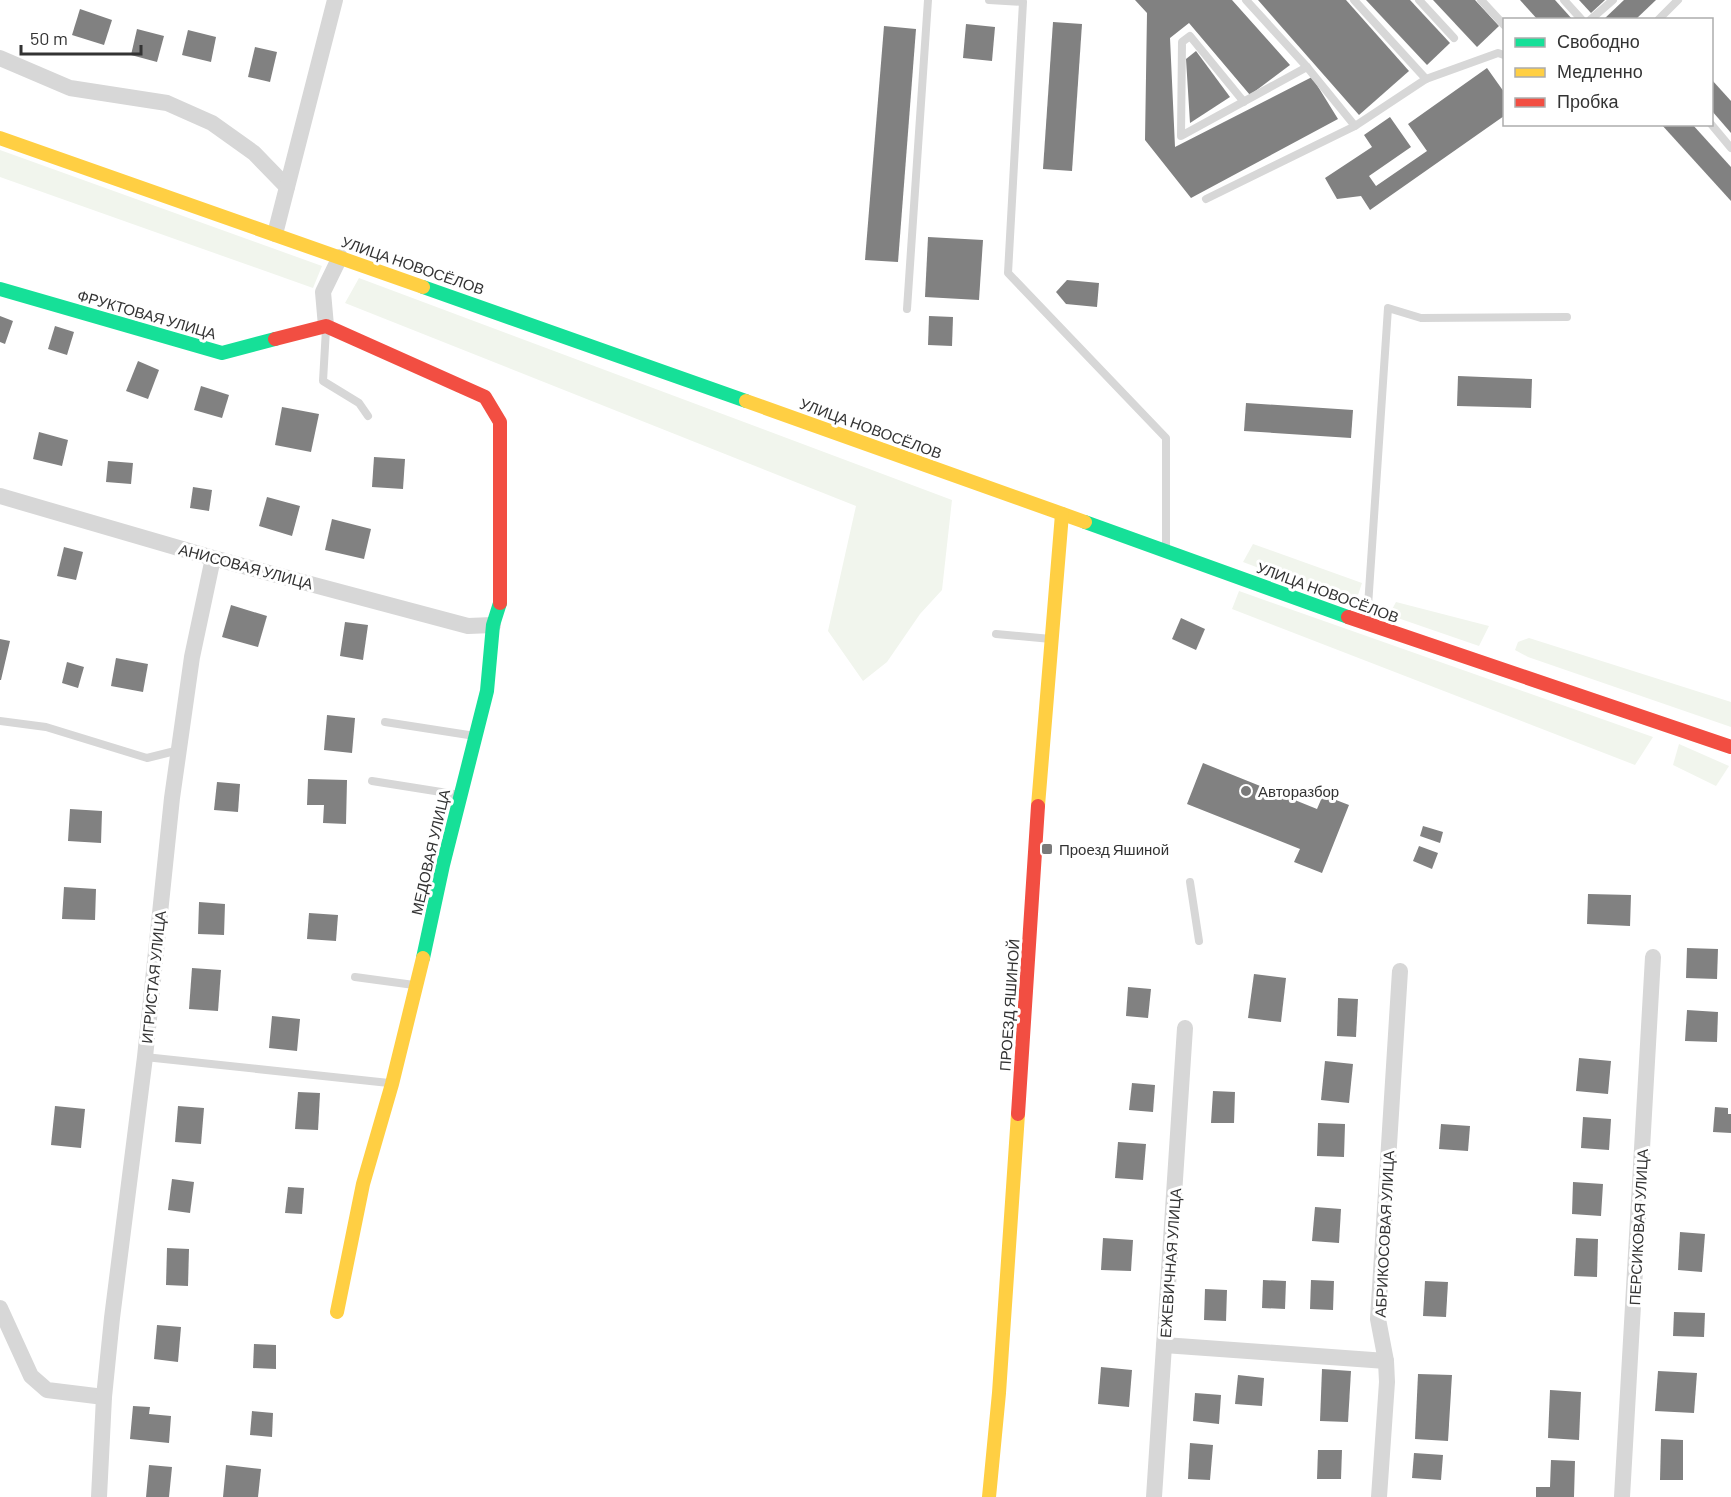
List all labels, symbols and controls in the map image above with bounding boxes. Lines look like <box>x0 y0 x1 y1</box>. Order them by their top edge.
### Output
scale bar <box>21 18 141 56</box>
legend <box>1503 18 1713 126</box>
text: 50 m <box>30 27 68 49</box>
text: Свободно <box>1557 30 1640 52</box>
text: Медленно <box>1557 60 1643 82</box>
text: Пробка <box>1557 90 1620 112</box>
street label: УЛИЦА НОВОСЁЛОВ <box>339 232 487 298</box>
street label: ФРУКТОВАЯ УЛИЦА <box>75 286 219 342</box>
street label: УЛИЦА НОВОСЁЛОВ <box>798 394 944 462</box>
street label: АНИСОВАЯ УЛИЦА <box>177 539 315 593</box>
street label: УЛИЦА НОВОСЁЛОВ <box>1255 558 1401 626</box>
place label: Авторазбор <box>1258 782 1339 800</box>
marker: Авторазбор <box>1239 784 1253 798</box>
street label: МЕДОВАЯ УЛИЦА <box>407 787 453 917</box>
place label: Проезд Яшиной <box>1059 840 1169 858</box>
marker: Проезд Яшиной <box>1040 842 1054 856</box>
street label: ИГРИСТАЯ УЛИЦА <box>137 910 169 1044</box>
street label: ПРОЕЗД ЯШИНОЙ <box>995 938 1023 1072</box>
street label: ПЕРСИКОВАЯ УЛИЦА <box>1625 1148 1651 1306</box>
street label: АБРИКОСОВАЯ УЛИЦА <box>1371 1150 1397 1318</box>
street label: ЕЖЕВИЧНАЯ УЛИЦА <box>1156 1188 1184 1338</box>

